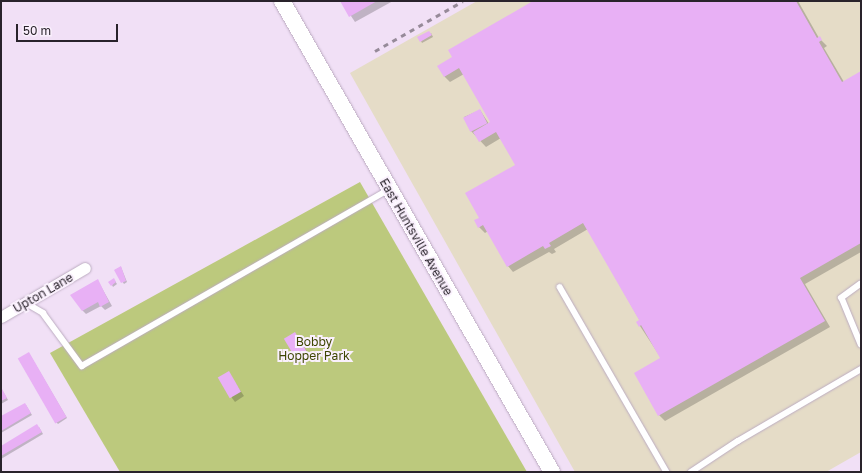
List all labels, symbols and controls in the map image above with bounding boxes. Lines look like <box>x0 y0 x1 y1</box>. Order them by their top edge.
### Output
scale bar <box>18 16 120 42</box>
text: 50 m <box>23 23 51 38</box>
street label: East Huntsville Avenue <box>377 176 455 298</box>
street label: Upton Lane <box>11 270 75 316</box>
park label: Bobby Hopper Park <box>278 335 350 363</box>

